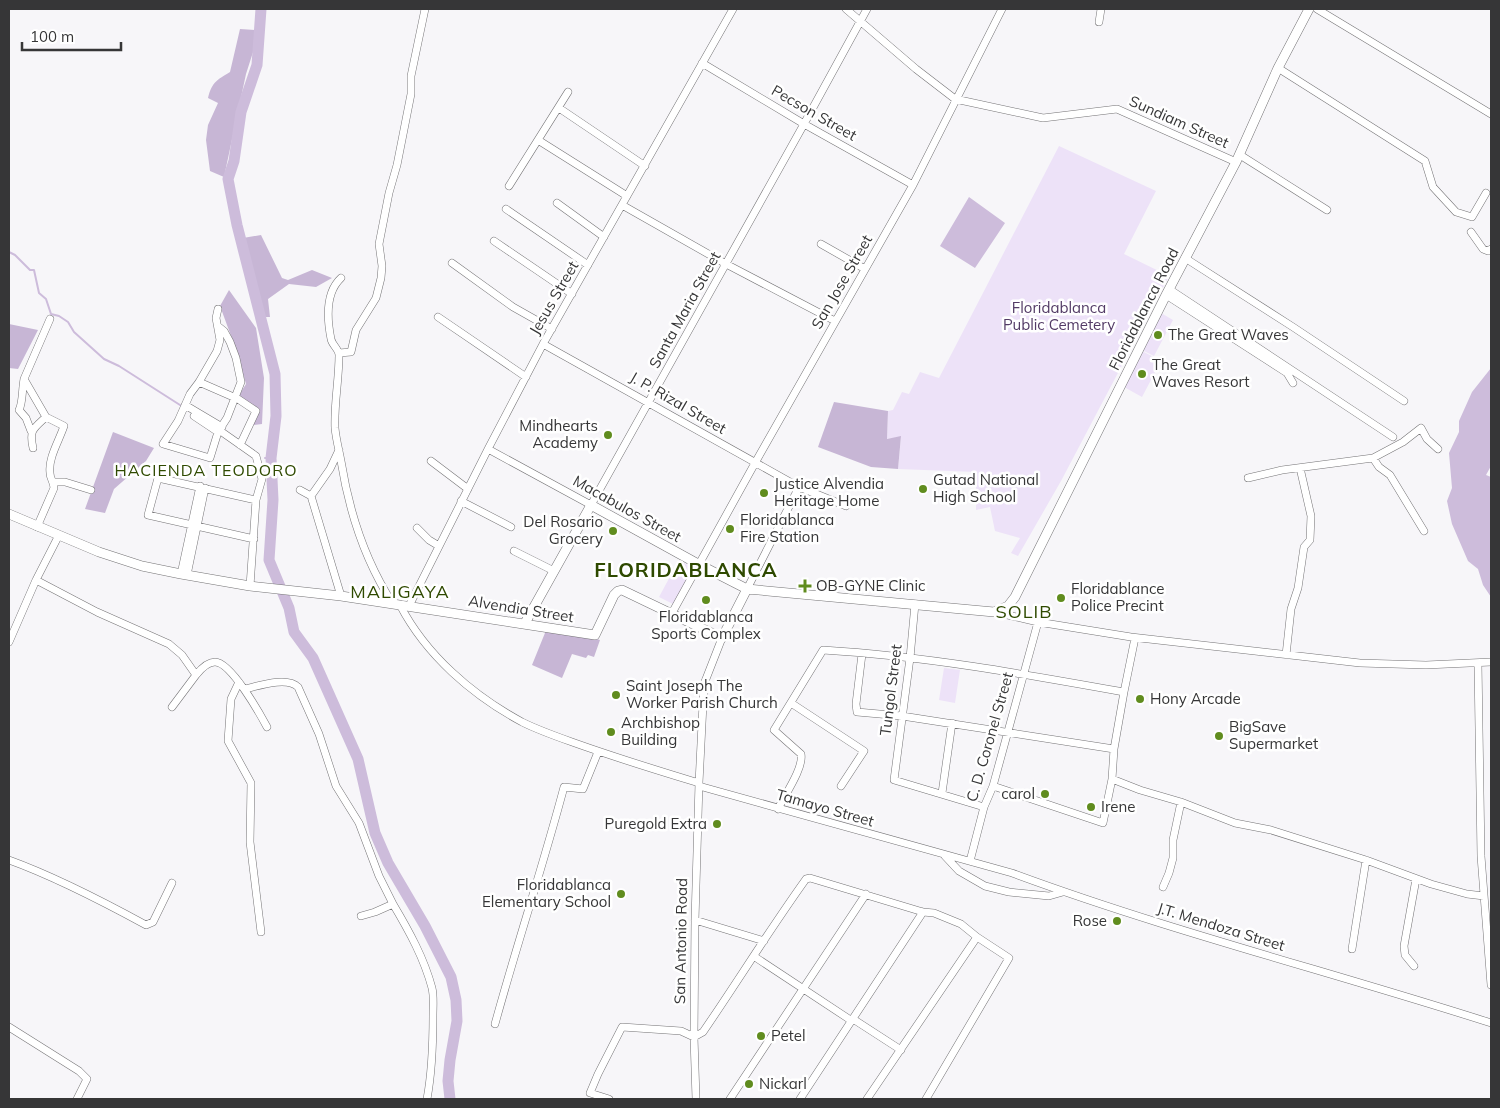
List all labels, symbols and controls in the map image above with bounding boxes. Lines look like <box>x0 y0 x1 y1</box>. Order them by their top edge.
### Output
scale bar <box>22 20 121 52</box>
text: 100 m <box>30 27 74 46</box>
street label: Pecson Street <box>768 81 860 145</box>
street label: Sundiam Street <box>1126 91 1232 152</box>
street label: San Jose Street <box>807 231 876 332</box>
street label: Floridablanca Road <box>1104 244 1183 373</box>
street label: Santa Maria Street <box>645 248 725 371</box>
street label: Jesus Street <box>525 257 582 338</box>
park label: Floridablanca Public Cemetery <box>1003 298 1115 334</box>
place label: The Great Waves <box>1168 325 1289 344</box>
marker: The Great Waves <box>1152 329 1164 341</box>
place label: The Great Waves Resort <box>1152 355 1250 391</box>
street label: J. P. Rizal Street <box>627 367 730 438</box>
marker: The Great Waves Resort <box>1136 368 1148 380</box>
place label: Mindhearts Academy <box>519 416 598 452</box>
marker: Mindhearts Academy <box>602 429 614 441</box>
district label: HACIENDA TEODORO <box>115 460 297 480</box>
place label: Gutad National High School <box>933 470 1039 506</box>
street label: Macabulos Street <box>570 471 685 546</box>
place label: Justice Alvendia Heritage Home <box>774 474 884 510</box>
marker: Gutad National High School <box>917 483 929 495</box>
marker: Justice Alvendia Heritage Home <box>758 487 770 499</box>
place label: Floridablanca Fire Station <box>740 510 834 546</box>
place label: Del Rosario Grocery <box>523 512 603 548</box>
marker: Floridablanca Fire Station <box>724 523 736 535</box>
marker: Del Rosario Grocery <box>607 525 619 537</box>
district label: FLORIDABLANCA <box>594 557 778 582</box>
place label: OB-GYNE Clinic <box>816 576 925 595</box>
marker: OB-GYNE Clinic <box>798 579 812 593</box>
place label: Floridablance Police Precint <box>1071 579 1164 615</box>
district label: MALIGAYA <box>350 580 450 603</box>
street label: Alvendia Street <box>467 591 575 626</box>
marker: Floridablance Police Precint <box>1055 592 1067 604</box>
marker: Floridablanca Sports Complex <box>700 594 712 606</box>
district label: SOLIB <box>996 600 1052 623</box>
place label: Floridablanca Sports Complex <box>651 607 761 643</box>
street label: Tungol Street <box>875 643 906 737</box>
street label: C. D. Coronel Street <box>962 670 1017 804</box>
place label: Saint Joseph The Worker Parish Church <box>626 676 778 712</box>
marker: Saint Joseph The Worker Parish Church <box>610 689 622 701</box>
place label: Hony Arcade <box>1150 689 1241 708</box>
marker: Hony Arcade <box>1134 693 1146 705</box>
place label: Archbishop Building <box>621 713 700 749</box>
place label: BigSave Supermarket <box>1229 717 1318 753</box>
marker: Archbishop Building <box>605 726 617 738</box>
marker: BigSave Supermarket <box>1213 730 1225 742</box>
street label: Tamayo Street <box>774 784 876 831</box>
place label: carol <box>1001 784 1035 803</box>
marker: carol <box>1039 788 1051 800</box>
place label: Irene <box>1101 797 1135 816</box>
marker: Irene <box>1085 801 1097 813</box>
place label: Puregold Extra <box>605 814 707 833</box>
marker: Puregold Extra <box>711 818 723 830</box>
place label: Floridablanca Elementary School <box>482 875 611 911</box>
street label: San Antonio Road <box>670 878 691 1004</box>
marker: Floridablanca Elementary School <box>615 888 627 900</box>
street label: J.T. Mendoza Street <box>1155 898 1287 955</box>
place label: Rose <box>1073 911 1107 930</box>
marker: Rose <box>1111 915 1123 927</box>
place label: Petel <box>771 1026 806 1045</box>
marker: Petel <box>755 1030 767 1042</box>
place label: Nickarl <box>759 1074 807 1093</box>
marker: Nickarl <box>743 1078 755 1090</box>

